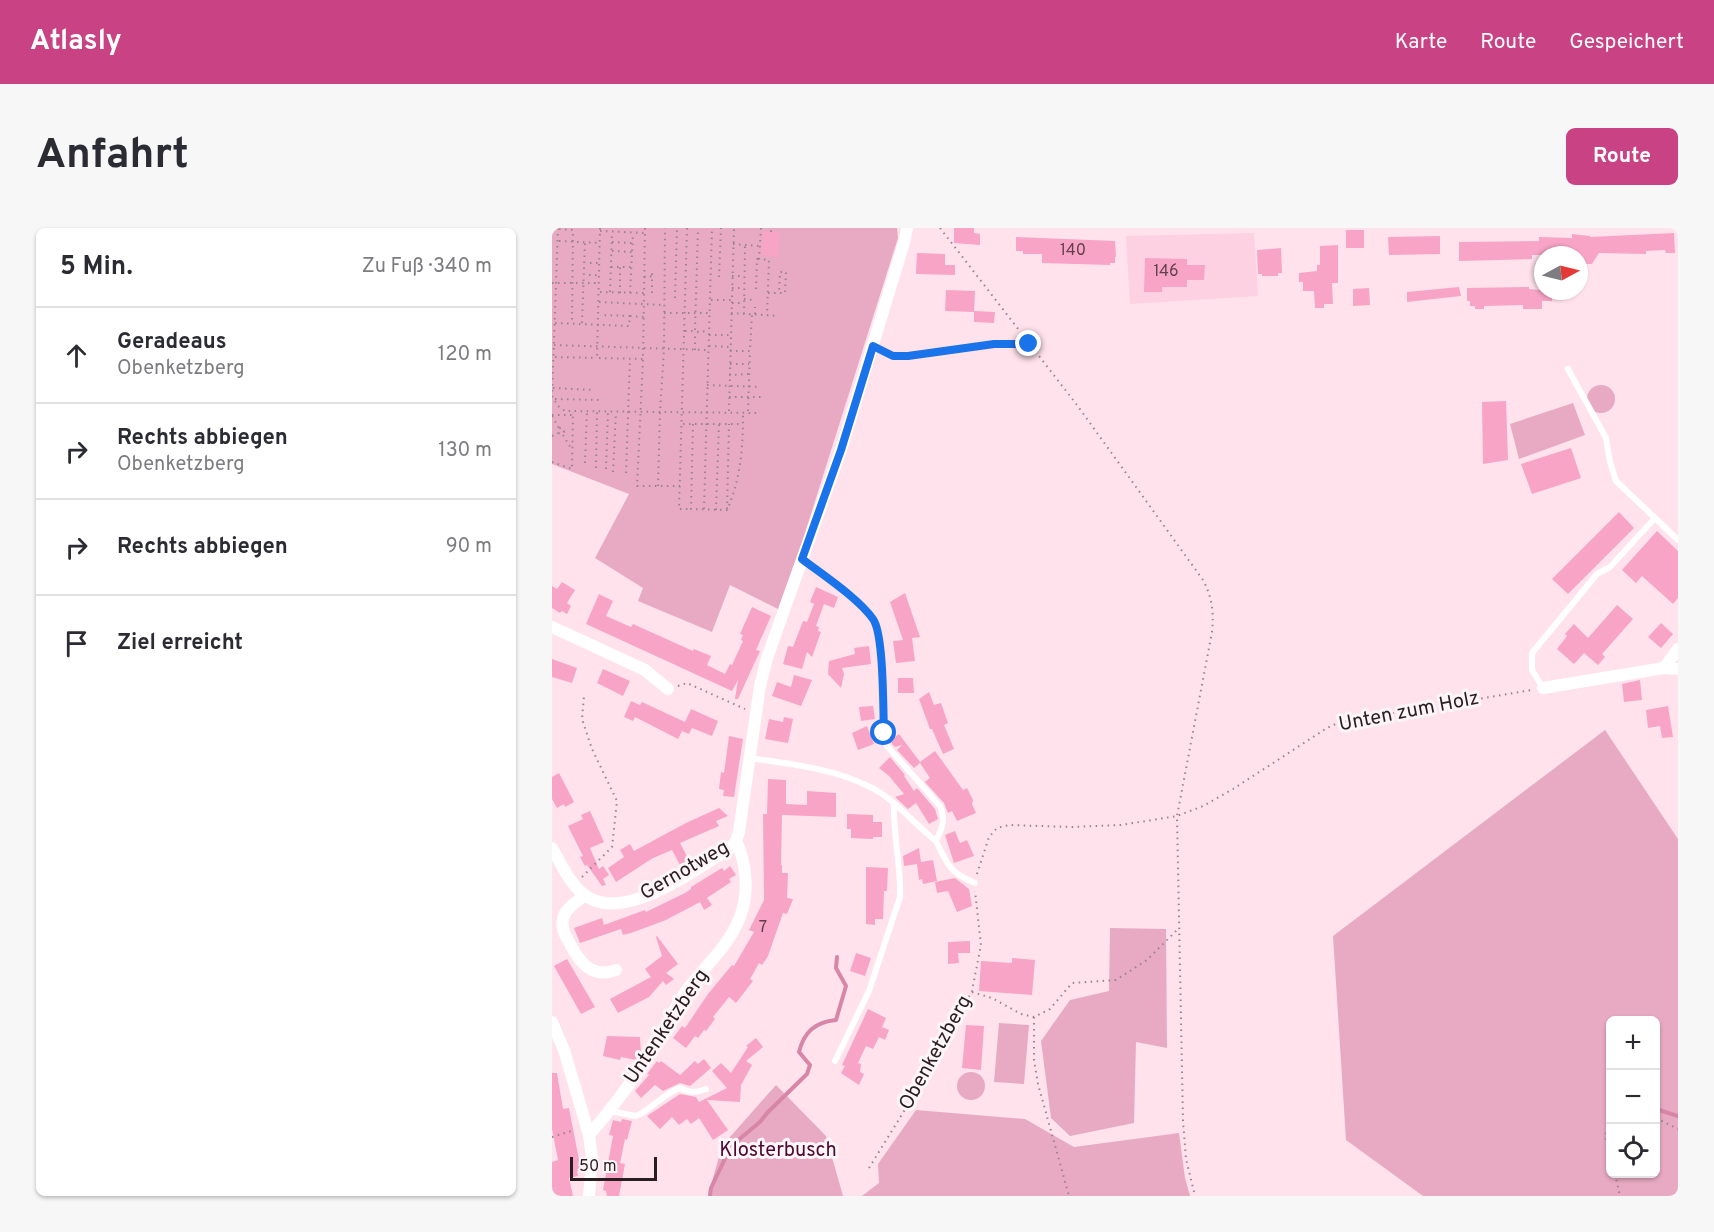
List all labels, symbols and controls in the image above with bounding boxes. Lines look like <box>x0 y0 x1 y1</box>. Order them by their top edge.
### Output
text: Atlasly <box>30 24 122 60</box>
text: Karte <box>1395 29 1447 56</box>
text: Route <box>1480 29 1536 56</box>
text: Gespeichert <box>1569 29 1684 56</box>
button: Route <box>1566 128 1678 185</box>
text: Anfahrt <box>36 130 189 183</box>
house number: 140 <box>1060 241 1086 261</box>
north arrow <box>1534 246 1588 300</box>
text: 5 Min. <box>60 251 133 284</box>
text: Zu Fuß · 340 m <box>362 254 492 280</box>
house number: 146 <box>1153 262 1179 282</box>
text: Geradeaus <box>117 329 227 356</box>
route end <box>1015 330 1041 356</box>
icon: ahead <box>60 339 93 372</box>
text: 120 m <box>438 342 492 368</box>
text: Obenketzberg <box>117 356 245 382</box>
text: Rechts abbiegen <box>117 425 288 452</box>
icon: right <box>60 435 93 468</box>
text: 130 m <box>438 438 492 464</box>
text: Obenketzberg <box>117 452 245 478</box>
icon: right <box>60 531 93 564</box>
text: Rechts abbiegen <box>117 534 288 561</box>
text: 90 m <box>446 534 492 560</box>
icon: arrive <box>60 627 93 660</box>
text: Ziel erreicht <box>117 630 243 657</box>
street label: Unten zum Holz <box>1336 686 1482 738</box>
route start <box>870 719 896 745</box>
street label: Gernotweg <box>636 835 734 907</box>
house number: 7 <box>759 918 767 938</box>
street label: Untenketzberg <box>619 964 715 1090</box>
street label: Obenketzberg <box>894 991 978 1115</box>
map controls <box>1606 1016 1660 1178</box>
button: + <box>1606 1016 1660 1070</box>
button: − <box>1606 1070 1660 1124</box>
button: locate <box>1606 1124 1660 1178</box>
park label: Klosterbusch <box>719 1138 837 1164</box>
scale bar <box>570 1154 657 1182</box>
text: 50 m <box>579 1157 617 1177</box>

